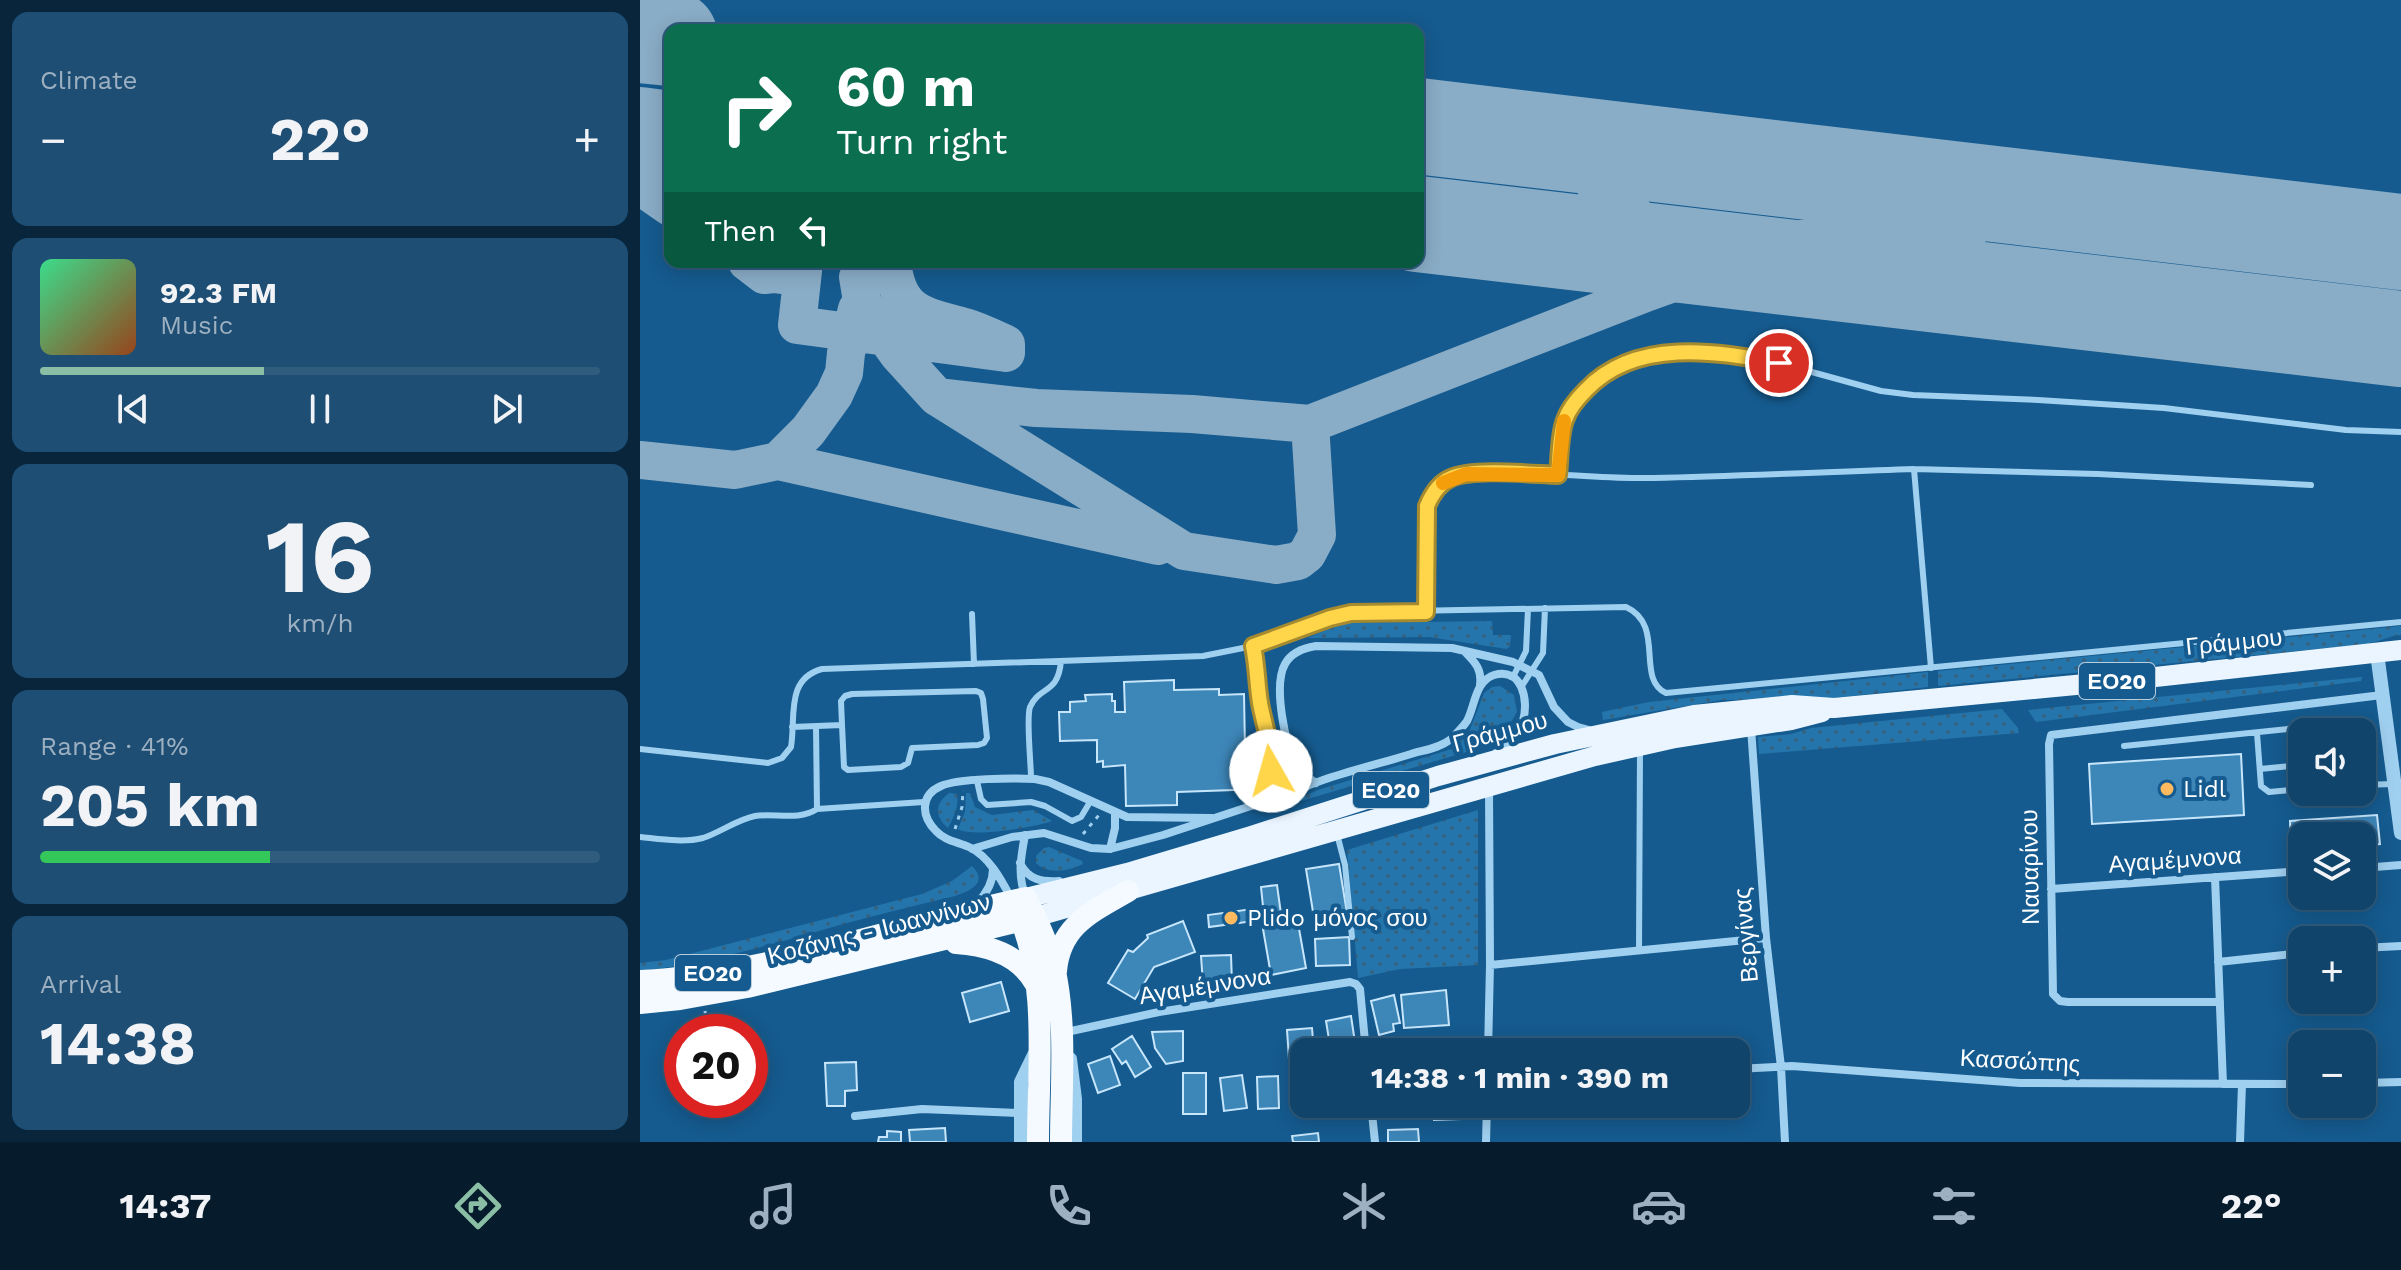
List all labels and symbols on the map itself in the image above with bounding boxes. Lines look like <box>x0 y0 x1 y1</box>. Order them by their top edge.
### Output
pin <box>1745 329 1813 397</box>
street label: Γράμμου <box>2184 623 2284 661</box>
road number: ΕΟ20 <box>2079 663 2155 699</box>
street label: Γράμμου <box>1449 706 1551 758</box>
position arrow <box>1229 729 1313 813</box>
road number: ΕΟ20 <box>1353 772 1429 808</box>
place label: Lidl <box>2183 775 2227 803</box>
marker: Lidl <box>2158 780 2176 798</box>
street label: Ναυαρίνου <box>2015 809 2045 925</box>
street label: Αγαμέμνονα <box>2108 841 2243 879</box>
street label: Βεργίνας <box>1728 886 1764 984</box>
street label: Κοζάνης - Ιωαννίνων <box>765 888 993 970</box>
place label: Plido μόνος σου <box>1247 904 1428 932</box>
marker: Plido μόνος σου <box>1222 909 1240 927</box>
road number: ΕΟ20 <box>675 955 751 991</box>
street label: Αγαμέμνονα <box>1137 962 1273 1010</box>
speed limit sign: 20 <box>664 1014 768 1118</box>
street label: Κασσώπης <box>1959 1044 2081 1078</box>

